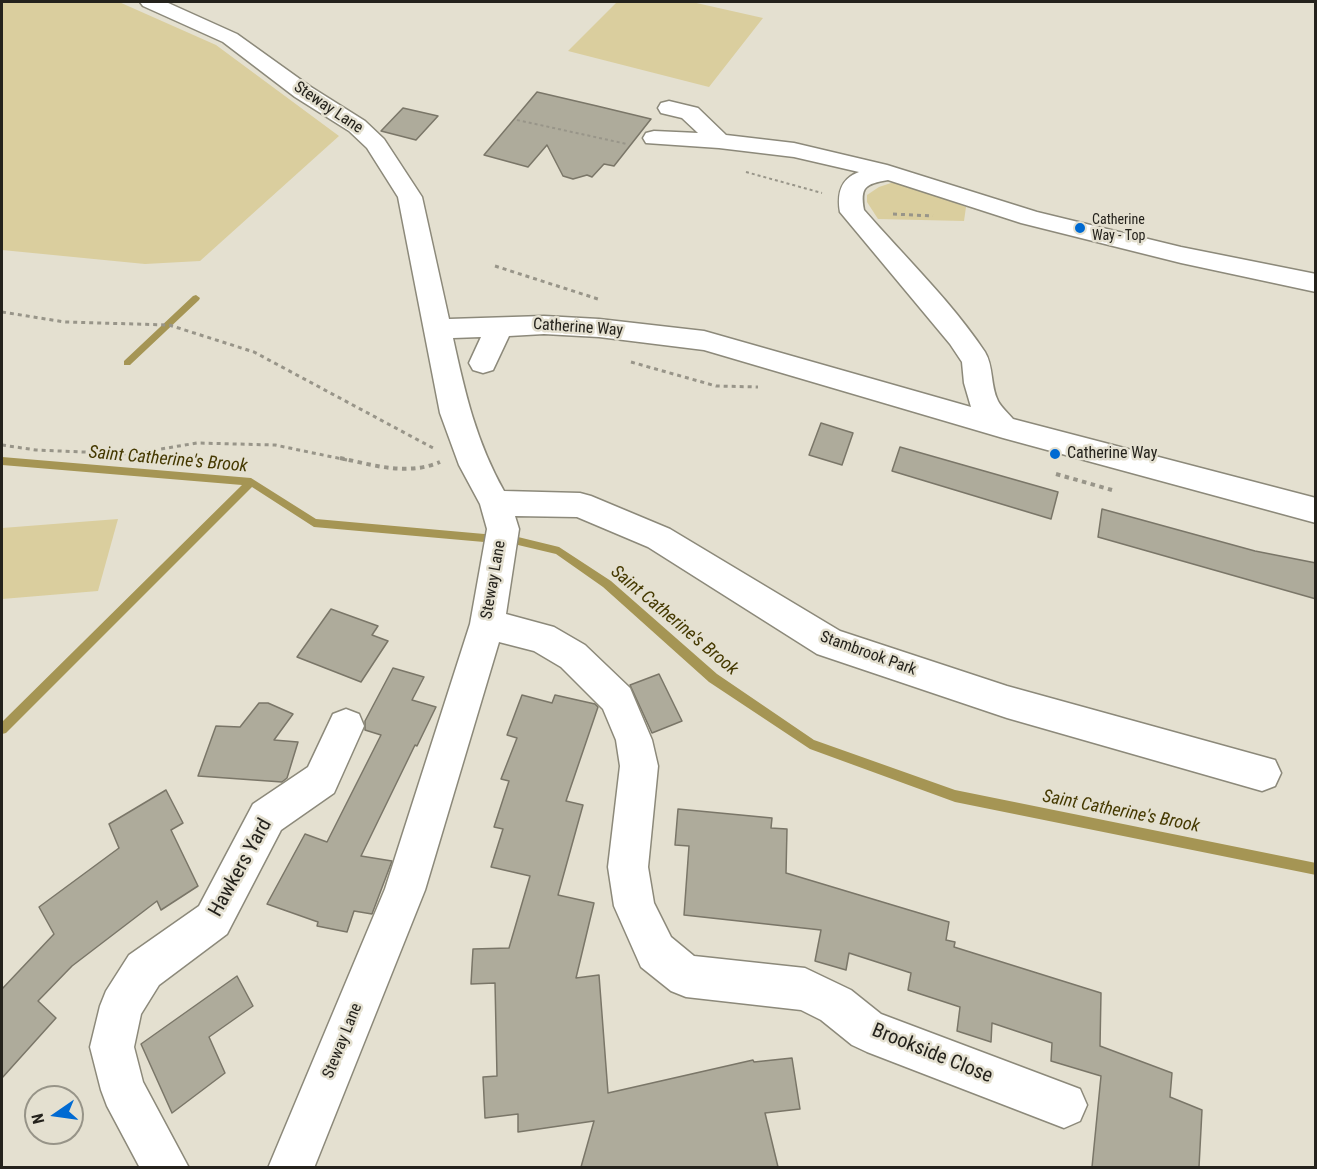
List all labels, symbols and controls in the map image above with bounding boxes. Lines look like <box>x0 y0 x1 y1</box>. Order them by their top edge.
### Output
street label: Steway Lane <box>290 78 366 138</box>
place label: Catherine Way - Top <box>1092 212 1145 244</box>
marker: Catherine Way - Top <box>1073 221 1087 235</box>
street label: Catherine Way <box>532 315 624 341</box>
water label: Saint Catherine's Brook <box>88 442 248 478</box>
place label: Catherine Way <box>1067 444 1157 464</box>
marker: Catherine Way <box>1048 447 1062 461</box>
street label: Steway Lane <box>478 539 510 621</box>
water label: Saint Catherine's Brook <box>606 561 742 681</box>
street label: Stambrook Park <box>817 628 919 680</box>
water label: Saint Catherine's Brook <box>1041 786 1201 838</box>
street label: Hawkers Yard <box>204 815 278 921</box>
street label: Steway Lane <box>319 1001 367 1081</box>
street label: Brookside Close <box>868 1019 996 1089</box>
north arrow <box>24 1085 84 1145</box>
text: N <box>28 1112 48 1126</box>

